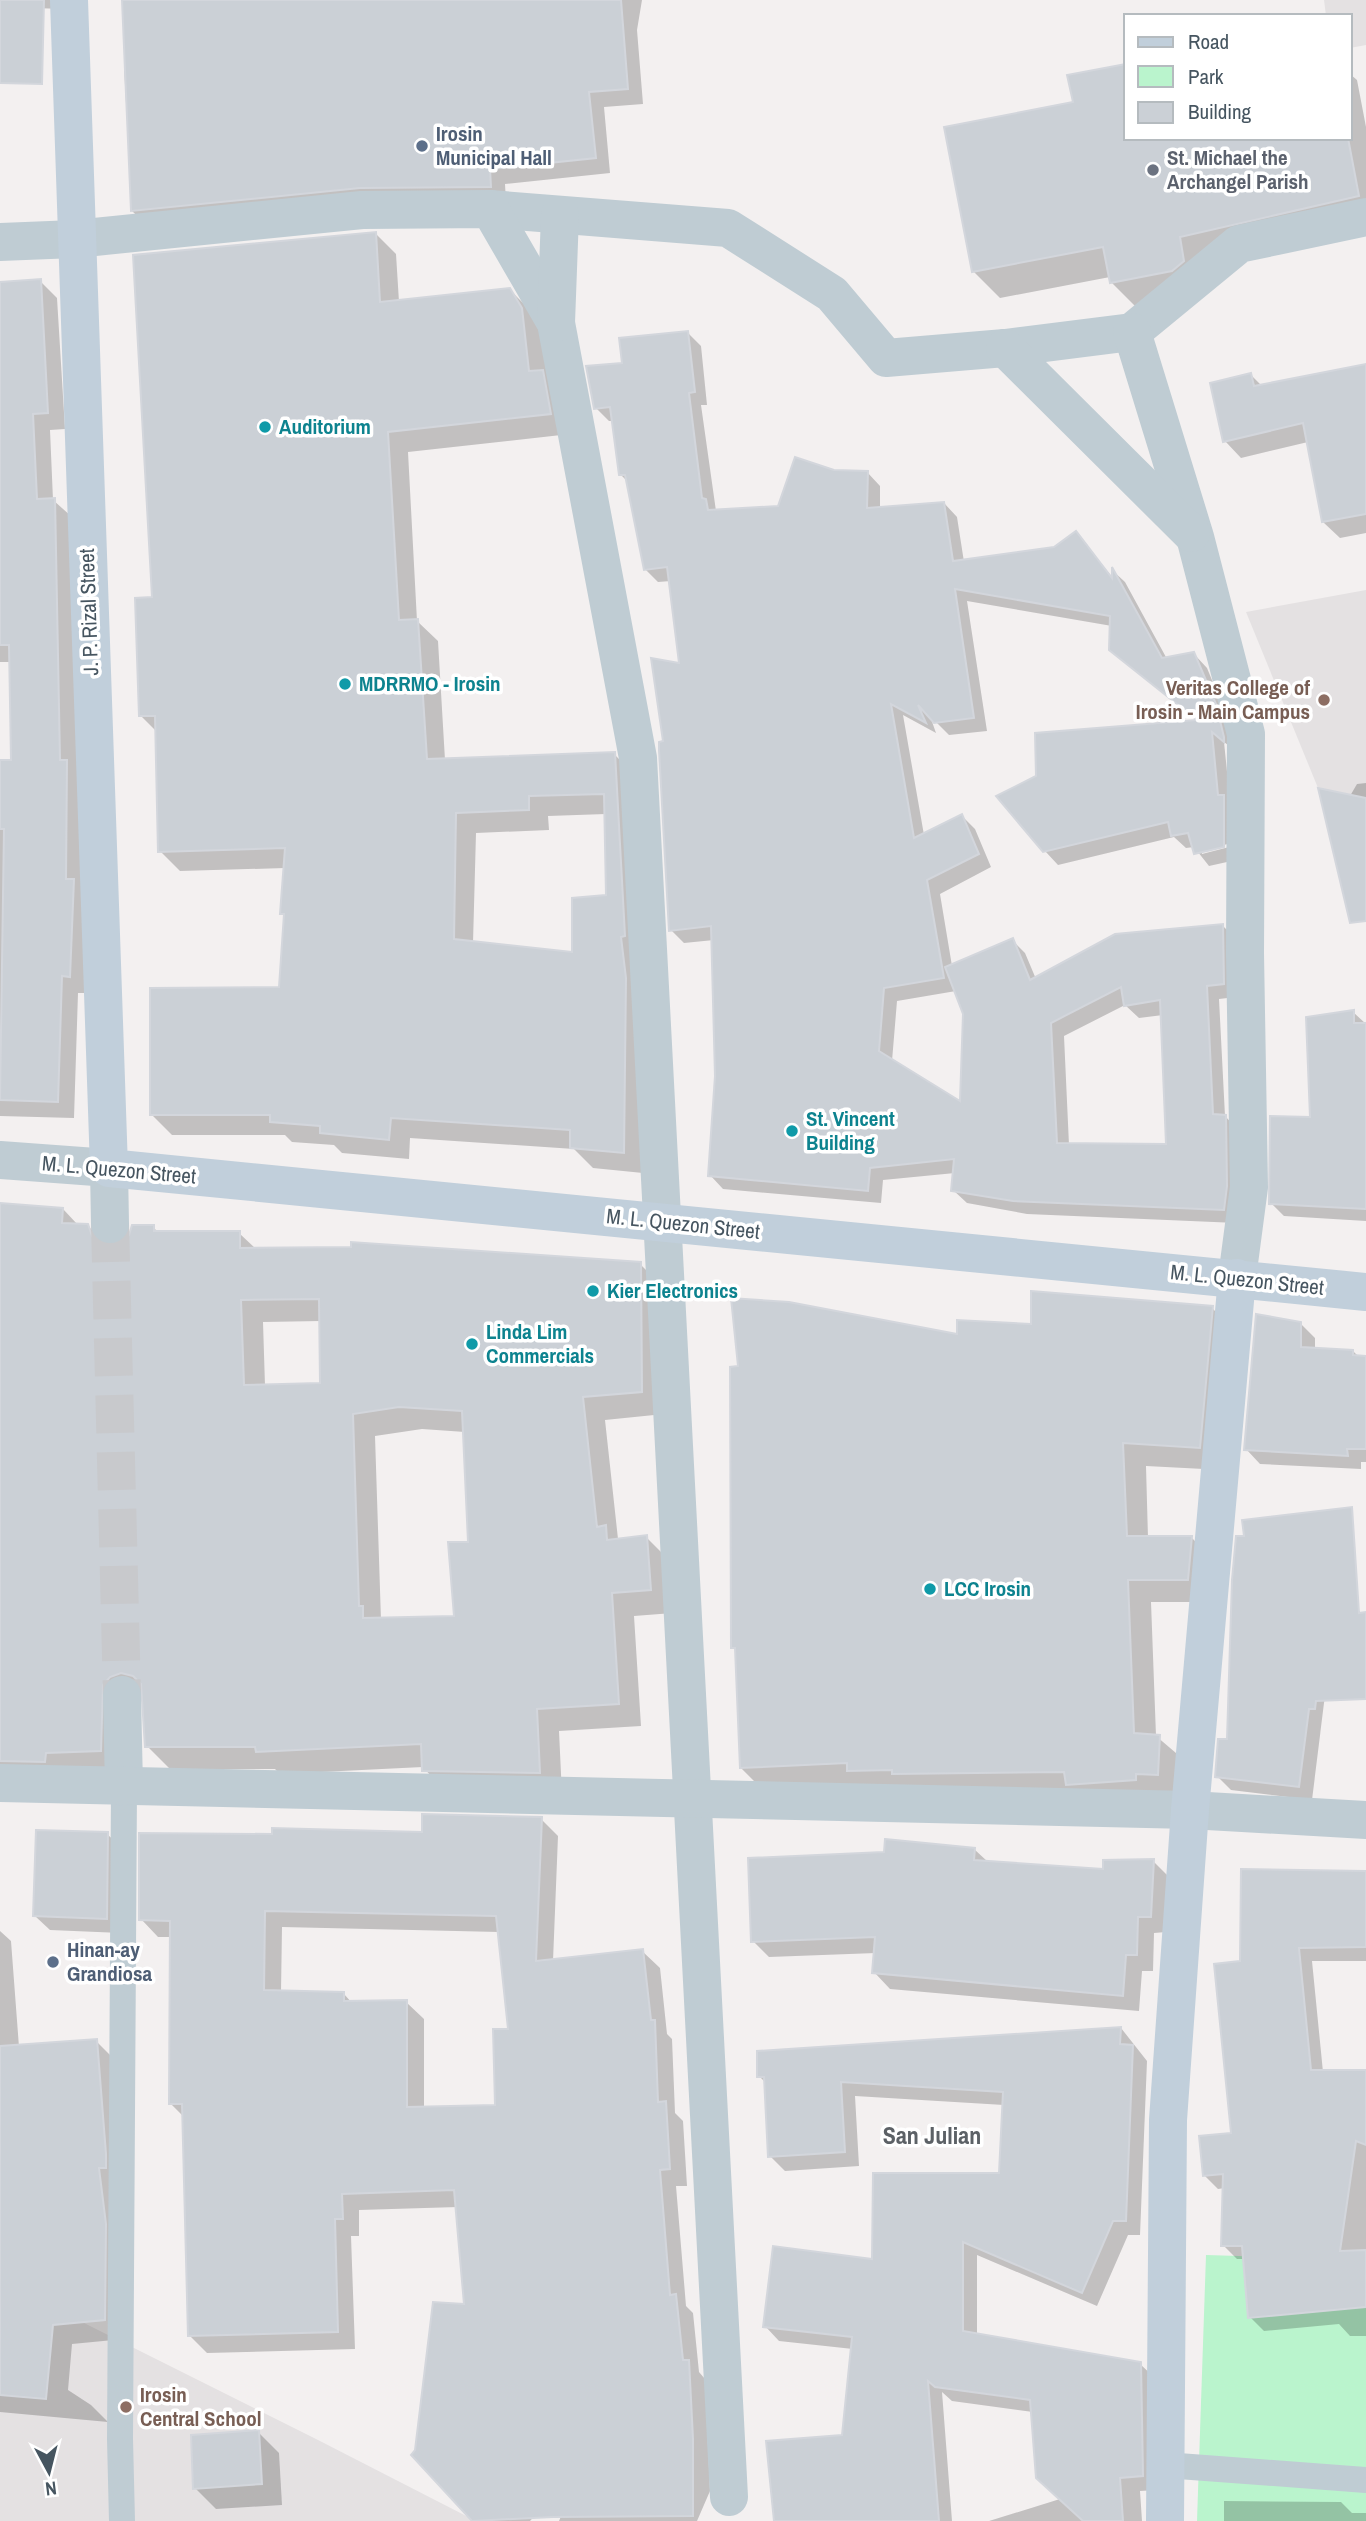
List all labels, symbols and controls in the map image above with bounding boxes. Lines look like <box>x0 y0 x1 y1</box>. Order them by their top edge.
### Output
legend <box>1124 14 1352 140</box>
text: Road <box>1188 27 1229 56</box>
text: Park <box>1188 62 1224 91</box>
text: Building <box>1188 97 1252 126</box>
place label: Irosin Municipal Hall <box>436 119 552 172</box>
marker: Irosin Municipal Hall <box>414 138 430 154</box>
place label: St. Michael the Archangel Parish <box>1167 143 1309 196</box>
marker: St. Michael the Archangel Parish <box>1145 162 1161 178</box>
place label: Auditorium <box>279 412 371 441</box>
marker: Auditorium <box>257 419 273 435</box>
street label: J. P. Rizal Street <box>72 548 105 676</box>
place label: MDRRMO - Irosin <box>359 669 501 698</box>
place label: Veritas College of Irosin - Main Campus <box>1136 673 1310 726</box>
marker: MDRRMO - Irosin <box>337 676 353 692</box>
marker: Veritas College of Irosin - Main Campus <box>1316 692 1332 708</box>
place label: St. Vincent Building <box>806 1104 895 1157</box>
marker: St. Vincent Building <box>784 1123 800 1139</box>
street label: M. L. Quezon Street <box>41 1148 197 1191</box>
street label: M. L. Quezon Street <box>605 1201 761 1246</box>
street label: M. L. Quezon Street <box>1169 1257 1325 1302</box>
place label: Kier Electronics <box>607 1276 738 1305</box>
marker: Kier Electronics <box>585 1283 601 1299</box>
place label: Linda Lim Commercials <box>486 1317 594 1370</box>
marker: Linda Lim Commercials <box>464 1336 480 1352</box>
place label: LCC Irosin <box>944 1574 1031 1603</box>
marker: LCC Irosin <box>922 1581 938 1597</box>
place label: Hinan-ay Grandiosa <box>67 1935 153 1988</box>
marker: Hinan-ay Grandiosa <box>45 1954 61 1970</box>
district label: San Julian <box>883 2119 981 2151</box>
place label: Irosin Central School <box>140 2380 262 2433</box>
marker: Irosin Central School <box>118 2399 134 2415</box>
north arrow <box>14 2437 84 2507</box>
text: N <box>44 2475 58 2502</box>

